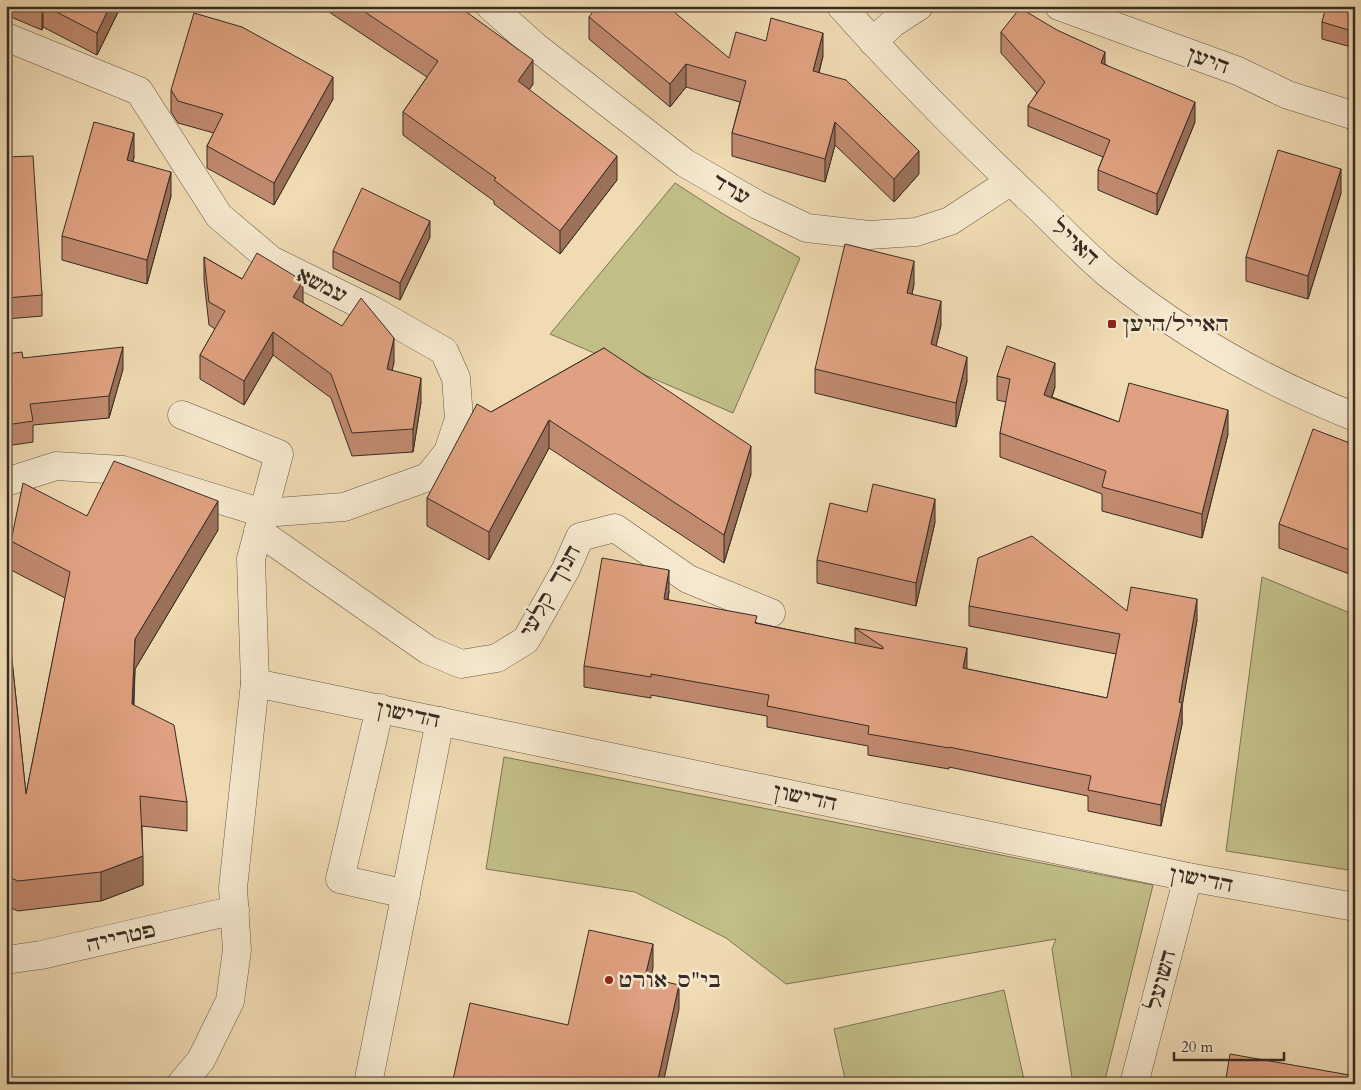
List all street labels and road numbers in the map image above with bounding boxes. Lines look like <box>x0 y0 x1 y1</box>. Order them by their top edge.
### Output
street label: היען <box>1182 39 1233 82</box>
street label: ערד <box>706 167 755 212</box>
street label: האייל <box>1044 212 1105 272</box>
street label: עמשא <box>291 260 352 310</box>
street label: חנוך קלעי <box>513 540 588 643</box>
street label: הדישון <box>373 694 443 735</box>
street label: הדישון <box>770 777 840 818</box>
street label: הדישון <box>1166 859 1236 900</box>
street label: פטרייה <box>84 915 159 959</box>
street label: השועל <box>1139 947 1183 1014</box>

